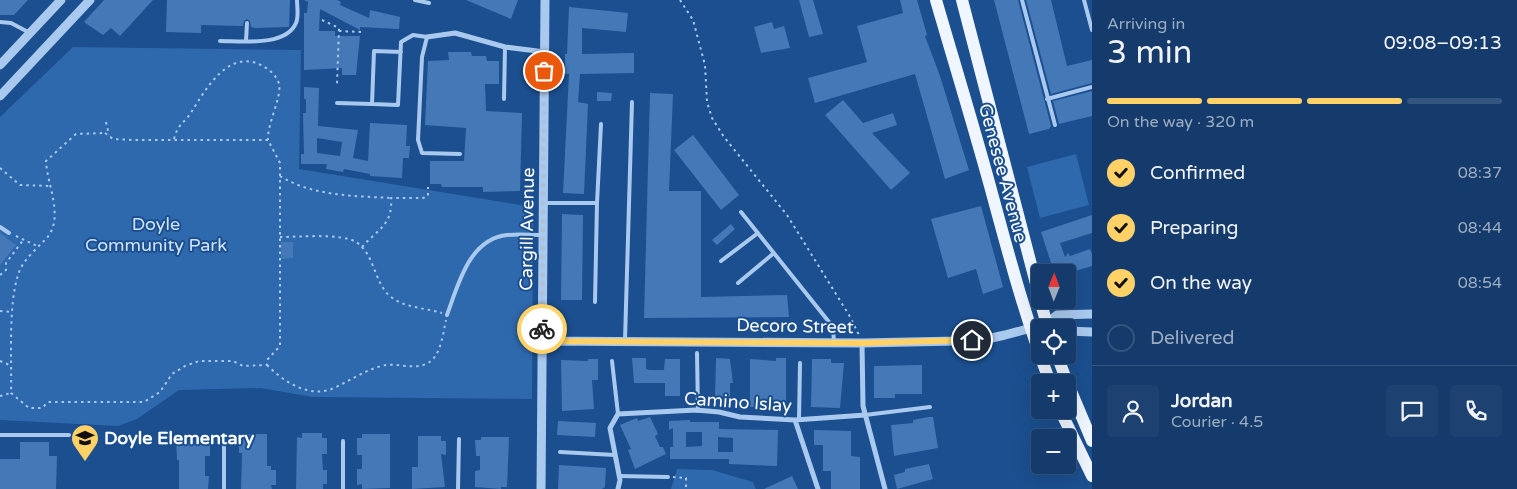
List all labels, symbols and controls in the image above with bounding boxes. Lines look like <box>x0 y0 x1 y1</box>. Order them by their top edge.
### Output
text: Arriving in <box>1107 14 1185 34</box>
text: 09:08–09:13 <box>1384 32 1502 54</box>
text: 3 min <box>1107 34 1192 72</box>
pin <box>523 50 565 92</box>
icon: bag <box>530 57 558 85</box>
street label: Genesee Avenue <box>974 101 1032 245</box>
text: On the way · 320 m <box>1107 112 1254 132</box>
icon: check <box>1107 159 1135 187</box>
text: Confirmed <box>1150 162 1245 184</box>
text: 08:37 <box>1458 163 1502 183</box>
street label: Cargill Avenue <box>515 167 539 291</box>
park label: Doyle Community Park <box>85 213 227 256</box>
icon: check <box>1107 214 1135 242</box>
text: Preparing <box>1150 217 1239 239</box>
text: 08:44 <box>1458 218 1502 238</box>
north arrow <box>1031 264 1076 309</box>
map controls <box>1031 264 1076 474</box>
icon: check <box>1107 269 1135 297</box>
text: On the way <box>1150 272 1252 294</box>
text: 08:54 <box>1458 273 1502 293</box>
courier <box>517 304 567 354</box>
street label: Decoro Street <box>736 314 854 338</box>
icon: bike <box>528 315 556 343</box>
pin <box>951 319 993 361</box>
button: locate <box>1031 319 1076 364</box>
icon: home <box>958 326 986 354</box>
text: Delivered <box>1150 327 1235 349</box>
button: + <box>1031 374 1076 419</box>
button: person <box>1107 385 1159 437</box>
button: chat <box>1386 385 1438 437</box>
button: phone <box>1450 385 1502 437</box>
street label: Camino Islay <box>683 387 793 417</box>
text: Jordan <box>1171 390 1233 412</box>
text: Courier · 4.5 <box>1171 412 1263 432</box>
school or university icon: Doyle Elementary <box>70 423 100 462</box>
place label: Doyle Elementary <box>104 427 255 449</box>
button: − <box>1031 429 1076 474</box>

